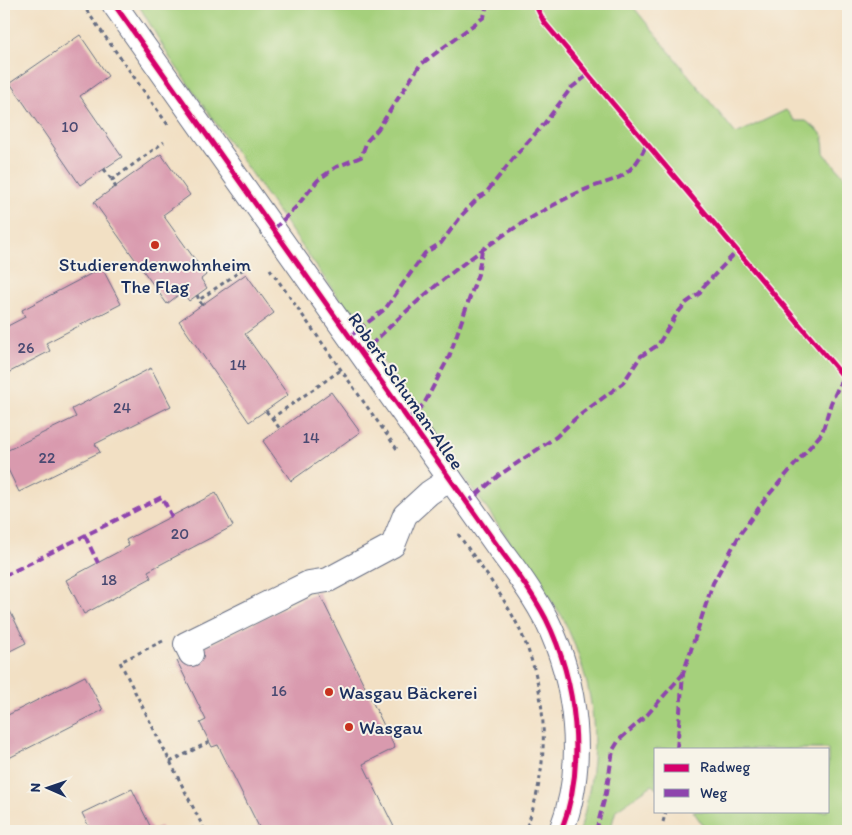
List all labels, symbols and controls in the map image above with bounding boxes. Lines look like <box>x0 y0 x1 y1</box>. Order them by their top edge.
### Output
house number: 10 <box>61 117 79 136</box>
marker: Studierendenwohnheim The Flag <box>149 239 161 251</box>
place label: Studierendenwohnheim The Flag <box>59 253 252 298</box>
street label: Robert-Schuman-Allee <box>343 308 469 474</box>
house number: 26 <box>18 338 34 357</box>
house number: 14 <box>229 355 247 374</box>
house number: 24 <box>113 398 131 417</box>
house number: 14 <box>302 428 320 447</box>
house number: 22 <box>39 448 56 467</box>
house number: 20 <box>171 524 189 543</box>
house number: 18 <box>101 570 117 589</box>
house number: 16 <box>271 681 287 700</box>
place label: Wasgau Bäckerei <box>339 681 478 704</box>
marker: Wasgau Bäckerei <box>323 686 335 698</box>
place label: Wasgau <box>359 716 423 739</box>
marker: Wasgau <box>343 721 355 733</box>
legend <box>654 748 830 812</box>
text: Radweg <box>700 758 750 776</box>
north arrow <box>22 762 72 812</box>
text: N <box>27 783 44 793</box>
text: Weg <box>700 784 727 802</box>

